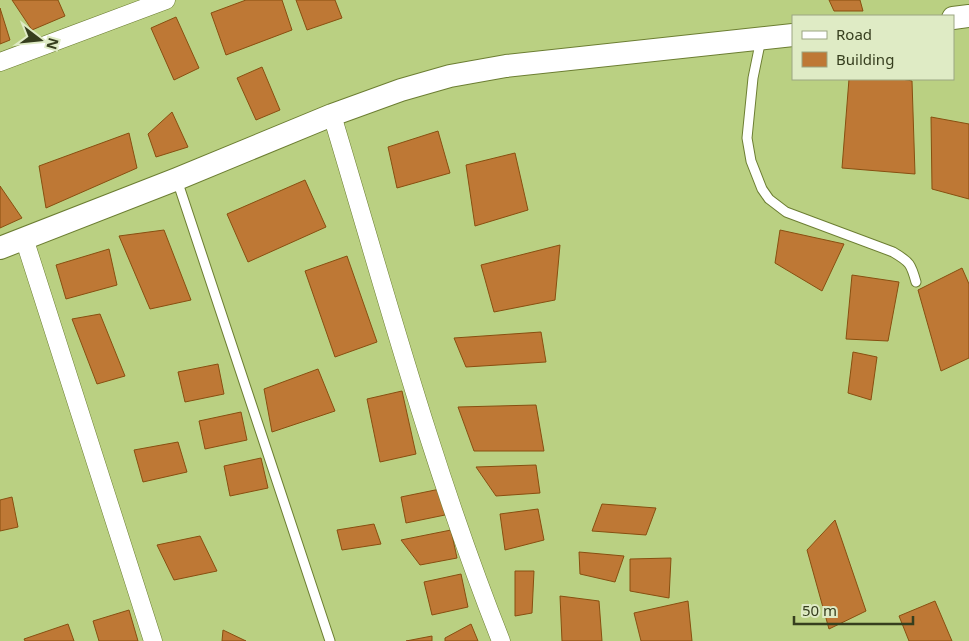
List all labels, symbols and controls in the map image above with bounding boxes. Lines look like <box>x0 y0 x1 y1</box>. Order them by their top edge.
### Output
north arrow <box>15 15 65 65</box>
legend <box>792 15 954 80</box>
text: Road <box>836 24 872 44</box>
text: N <box>42 36 64 52</box>
text: Building <box>836 49 894 69</box>
scale bar <box>794 594 913 626</box>
text: 50 m <box>802 600 837 620</box>

